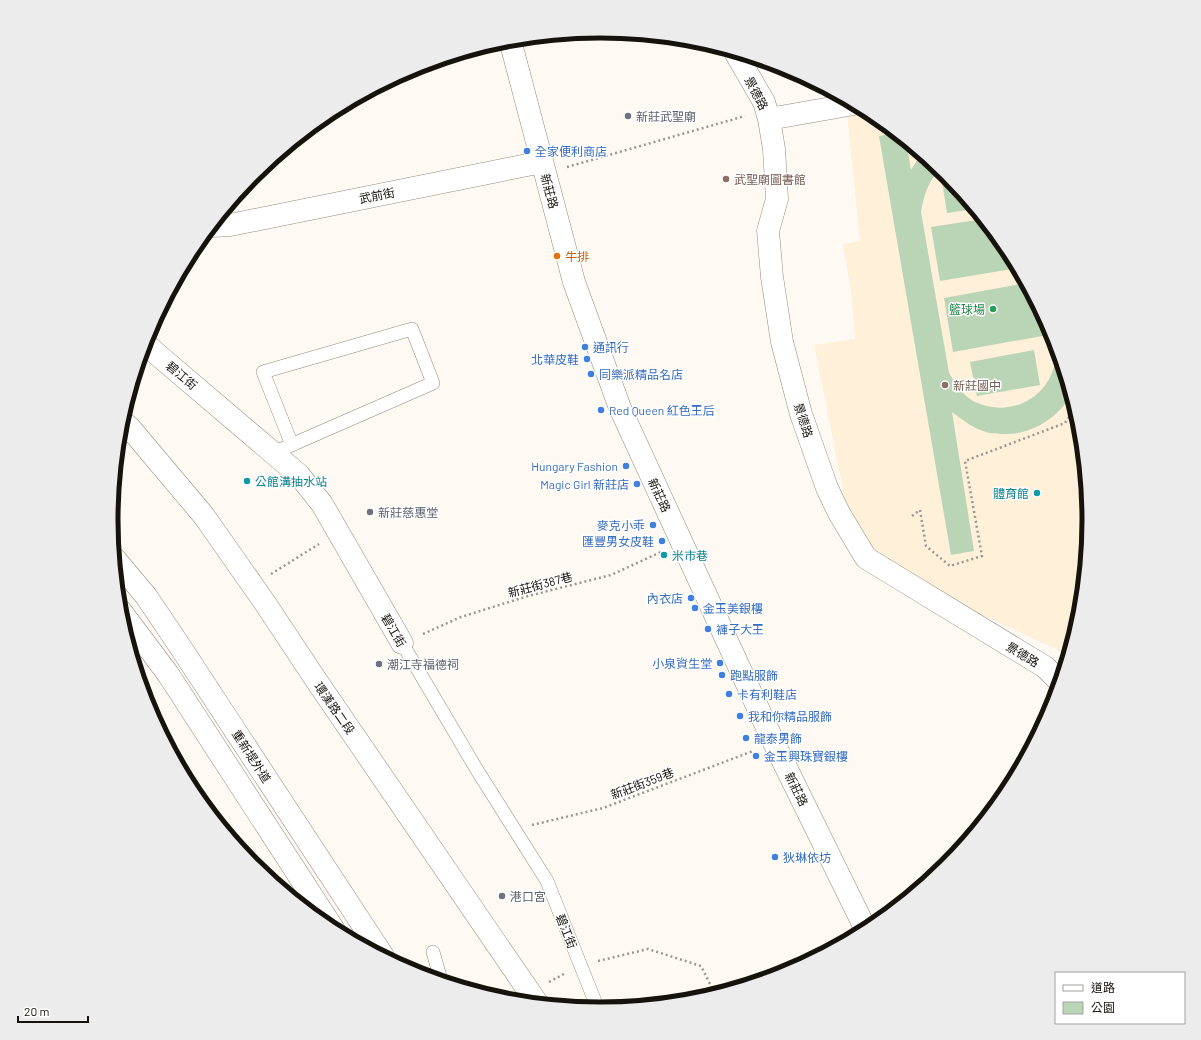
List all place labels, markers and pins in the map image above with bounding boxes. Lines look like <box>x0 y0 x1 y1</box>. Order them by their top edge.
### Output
place label: 新莊武聖廟 <box>636 109 696 123</box>
marker: 新莊武聖廟 <box>623 111 633 121</box>
place label: 全家便利商店 <box>535 144 607 158</box>
marker: 全家便利商店 <box>522 146 532 156</box>
place label: 武聖廟圖書館 <box>734 172 806 186</box>
marker: 武聖廟圖書館 <box>721 174 731 184</box>
place label: 牛排 <box>565 249 589 263</box>
marker: 牛排 <box>552 251 562 261</box>
place label: 籃球場 <box>949 302 985 316</box>
marker: 籃球場 <box>988 304 998 314</box>
place label: 通訊行 <box>593 340 629 354</box>
marker: 通訊行 <box>580 342 590 352</box>
place label: 北華皮鞋 <box>531 352 579 366</box>
marker: 北華皮鞋 <box>582 354 592 364</box>
place label: 同樂派精品名店 <box>599 367 683 381</box>
marker: 同樂派精品名店 <box>586 369 596 379</box>
place label: 新莊國中 <box>953 378 1001 392</box>
marker: 新莊國中 <box>940 380 950 390</box>
place label: Red Queen 紅色王后 <box>609 403 715 417</box>
marker: Red Queen 紅色王后 <box>596 405 606 415</box>
place label: Hungary Fashion <box>531 459 618 473</box>
marker: Hungary Fashion <box>621 461 631 471</box>
place label: 公館溝抽水站 <box>255 474 327 488</box>
marker: 公館溝抽水站 <box>242 476 252 486</box>
place label: Magic Girl 新莊店 <box>540 477 629 491</box>
marker: Magic Girl 新莊店 <box>632 479 642 489</box>
place label: 體育館 <box>993 486 1029 500</box>
marker: 體育館 <box>1032 488 1042 498</box>
place label: 新莊慈惠堂 <box>378 505 438 519</box>
marker: 新莊慈惠堂 <box>365 507 375 517</box>
place label: 麥克小乖 <box>597 518 645 532</box>
marker: 麥克小乖 <box>648 520 658 530</box>
place label: 匯豐男女皮鞋 <box>582 534 654 548</box>
marker: 匯豐男女皮鞋 <box>657 536 667 546</box>
place label: 米市巷 <box>672 548 708 562</box>
marker: 米市巷 <box>659 550 669 560</box>
place label: 內衣店 <box>647 591 683 605</box>
marker: 內衣店 <box>686 593 696 603</box>
place label: 金玉美銀樓 <box>703 601 763 615</box>
marker: 金玉美銀樓 <box>690 603 700 613</box>
place label: 褲子大王 <box>716 622 764 636</box>
marker: 褲子大王 <box>703 624 713 634</box>
place label: 小泉資生堂 <box>652 656 712 670</box>
place label: 潮江寺福德祠 <box>387 657 459 671</box>
marker: 小泉資生堂 <box>715 658 725 668</box>
marker: 潮江寺福德祠 <box>374 659 384 669</box>
place label: 跑點服飾 <box>730 668 778 682</box>
marker: 跑點服飾 <box>717 670 727 680</box>
place label: 卡有利鞋店 <box>737 687 797 701</box>
marker: 卡有利鞋店 <box>724 689 734 699</box>
place label: 我和你精品服飾 <box>748 709 832 723</box>
marker: 我和你精品服飾 <box>735 711 745 721</box>
place label: 龍泰男飾 <box>754 731 802 745</box>
marker: 龍泰男飾 <box>741 733 751 743</box>
place label: 金玉興珠寶銀樓 <box>764 749 848 763</box>
marker: 金玉興珠寶銀樓 <box>751 751 761 761</box>
place label: 狄琳依坊 <box>783 850 831 864</box>
marker: 狄琳依坊 <box>770 852 780 862</box>
place label: 港口宮 <box>510 889 546 903</box>
marker: 港口宮 <box>497 891 507 901</box>

